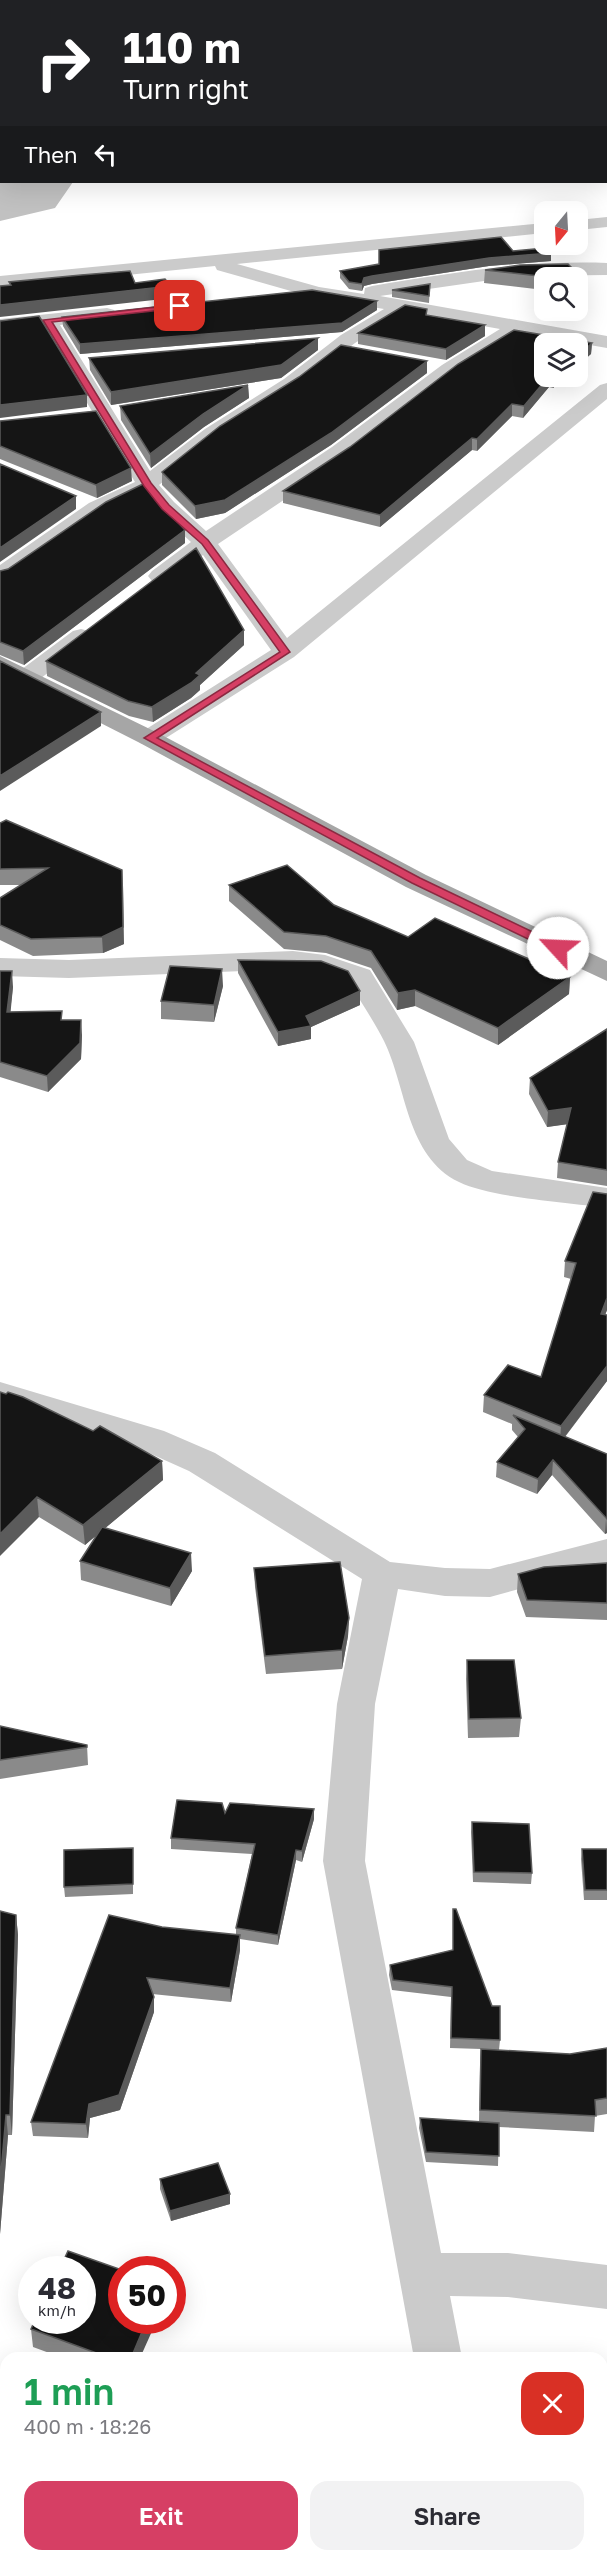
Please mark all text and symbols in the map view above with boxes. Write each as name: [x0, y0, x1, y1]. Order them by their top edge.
text: 110 m: [123, 22, 241, 72]
icon: right: [24, 24, 102, 102]
text: Turn right: [123, 73, 249, 105]
icon: left: [89, 138, 122, 171]
text: Then: [24, 141, 77, 168]
north arrow: [534, 201, 588, 255]
map controls: [534, 201, 588, 387]
button: search: [534, 267, 588, 321]
pin: [154, 280, 205, 331]
icon: arrive: [163, 289, 196, 322]
button: layers: [534, 333, 588, 387]
position arrow: [526, 916, 590, 980]
speed limit sign: 50: [108, 2256, 186, 2334]
text: 48: [38, 2270, 76, 2306]
text: km/h: [38, 2301, 76, 2319]
text: 1 min: [24, 2370, 114, 2413]
button: close: [521, 2372, 584, 2435]
text: 400 m · 18:26: [24, 2414, 151, 2438]
button: Exit: [24, 2481, 298, 2550]
button: Share: [310, 2481, 584, 2550]

